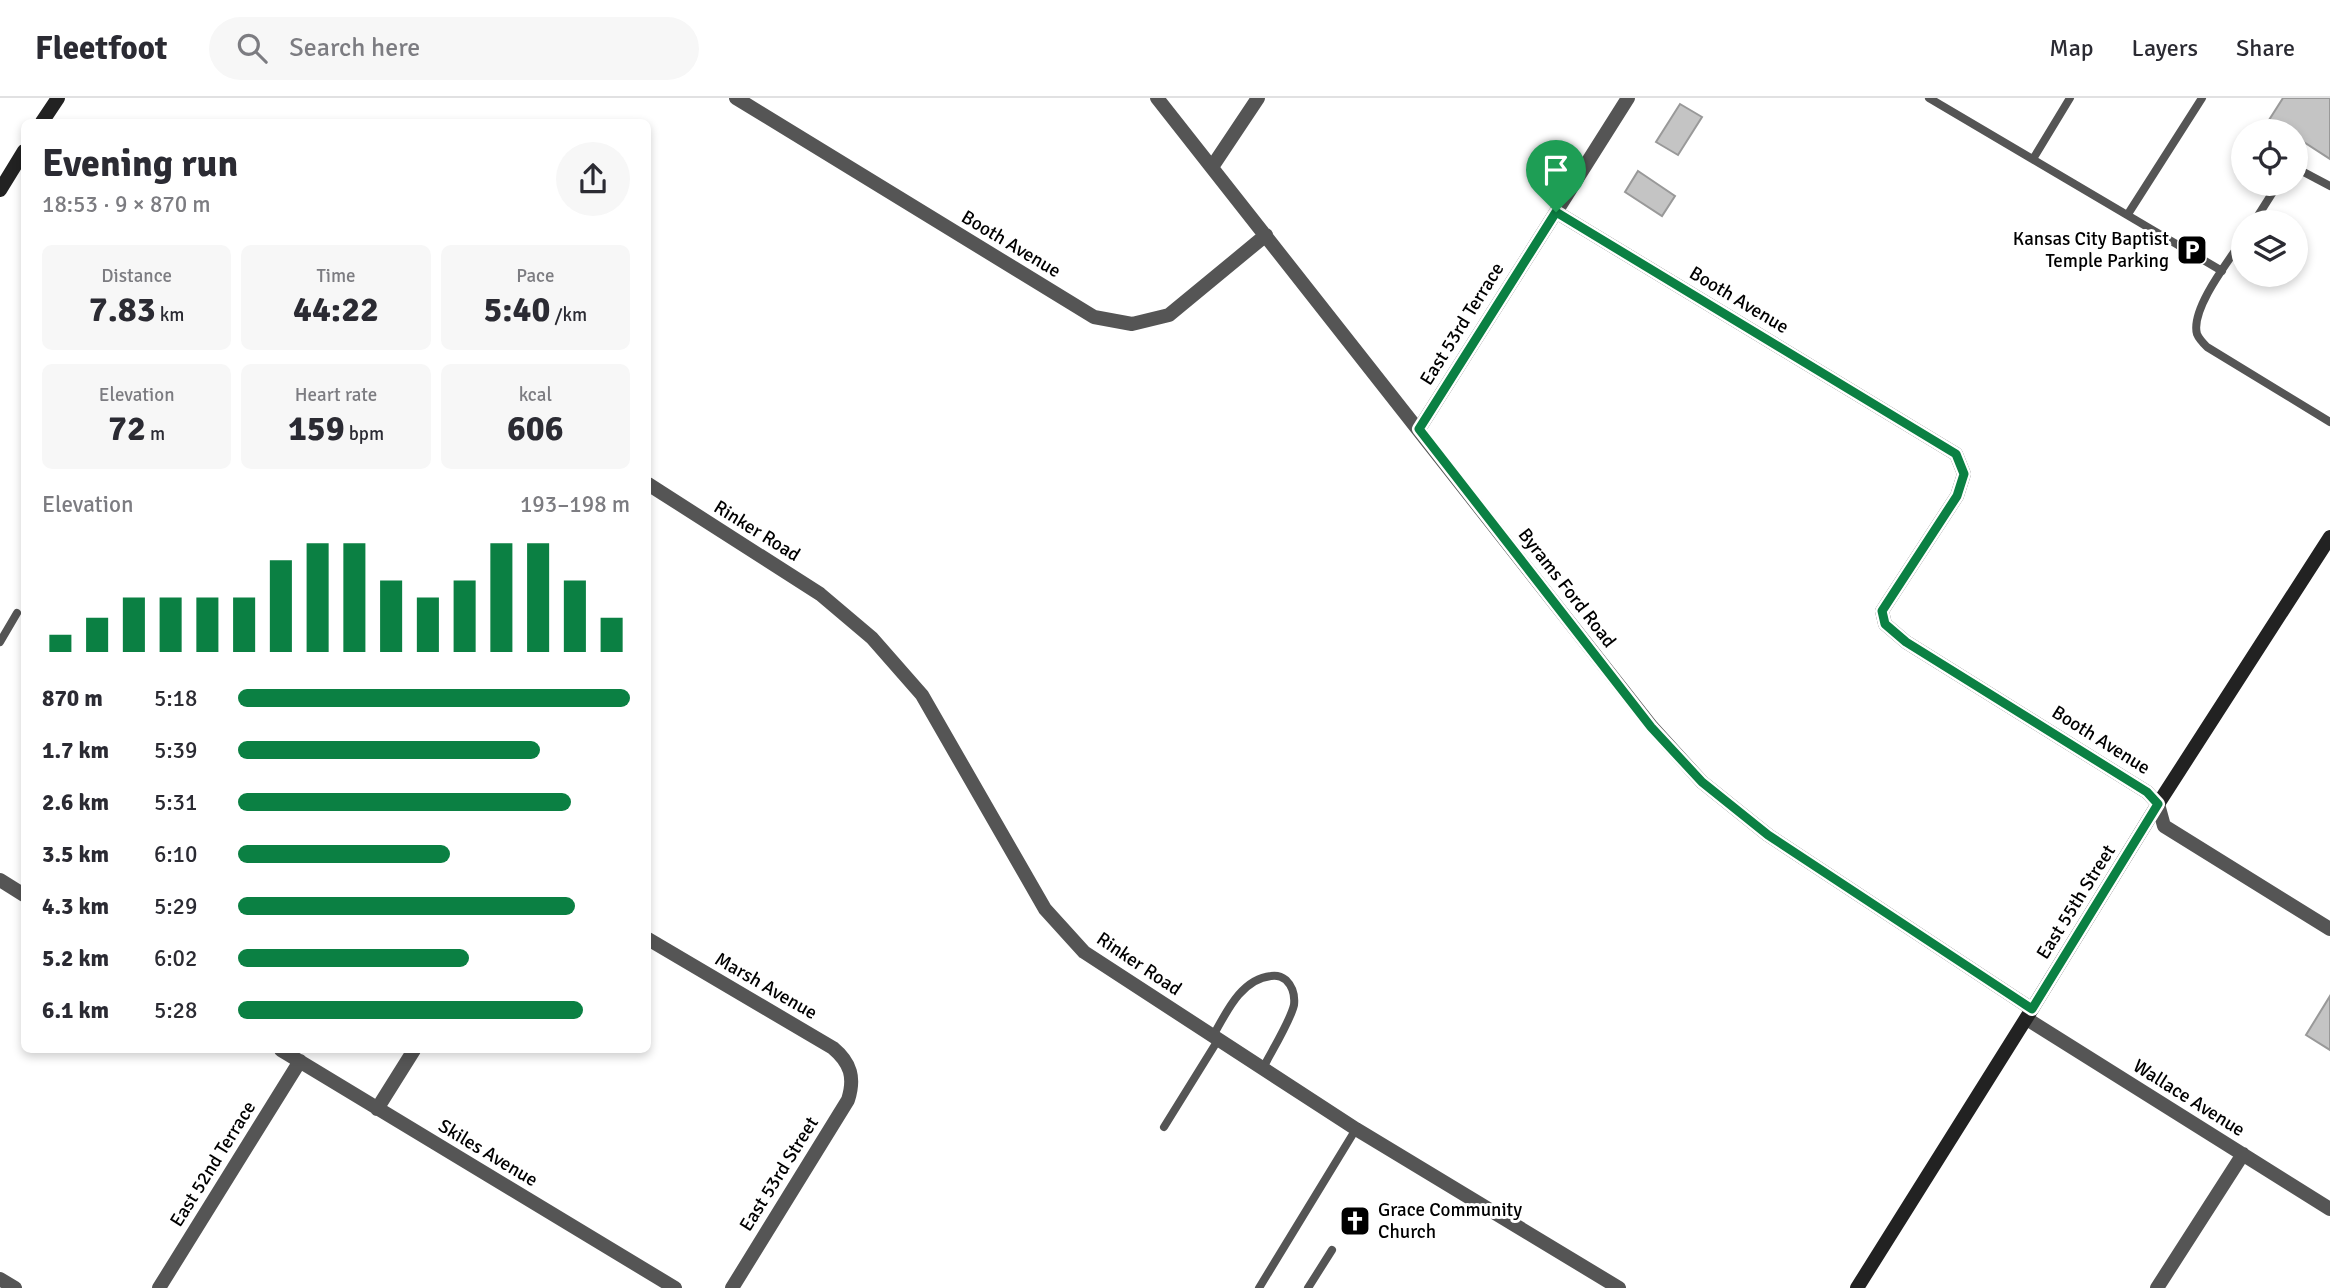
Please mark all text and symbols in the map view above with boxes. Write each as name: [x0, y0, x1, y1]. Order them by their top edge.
search box: [209, 17, 699, 80]
text: Fleetfoot: [35, 28, 167, 69]
icon: search: [233, 29, 271, 67]
text: Search here: [289, 32, 420, 64]
text: Map: [2049, 33, 2094, 63]
text: Layers: [2132, 33, 2198, 63]
text: Share: [2236, 33, 2295, 63]
map controls: [2231, 119, 2308, 287]
button: locate: [2231, 119, 2308, 196]
text: Evening run: [42, 140, 238, 187]
pin: [1526, 140, 1586, 212]
button: share: [556, 142, 630, 216]
icon: arrive: [1537, 151, 1575, 189]
text: 18:53 · 9 × 870 m: [42, 190, 211, 219]
street label: Booth Avenue: [957, 205, 1065, 283]
button: layers: [2231, 210, 2308, 287]
place label: Kansas City Baptist Temple Parking: [2013, 227, 2169, 273]
parking icon: Kansas City Baptist Temple Parking: [2175, 233, 2209, 267]
street label: East 53rd Terrace: [1415, 258, 1509, 390]
street label: Booth Avenue: [1685, 261, 1793, 339]
text: Distance: [101, 264, 172, 288]
text: Time: [316, 264, 356, 288]
text: Pace: [516, 264, 554, 288]
text: 7.83: [89, 288, 156, 331]
text: 44:22: [293, 288, 379, 331]
text: 5:40: [483, 288, 550, 331]
text: km: [156, 303, 184, 327]
text: /km: [550, 303, 587, 327]
text: Elevation: [99, 383, 175, 407]
text: Heart rate: [295, 383, 377, 407]
text: kcal: [519, 383, 552, 407]
text: 72: [108, 407, 146, 450]
text: 159: [288, 407, 345, 450]
text: 606: [507, 407, 564, 450]
text: m: [146, 422, 165, 446]
text: bpm: [345, 422, 384, 446]
text: Elevation: [42, 490, 134, 519]
text: 193–198 m: [520, 490, 630, 519]
street label: Rinker Road: [709, 495, 805, 567]
street label: Byrams Ford Road: [1513, 523, 1621, 653]
text: 870 m: [42, 684, 103, 713]
text: 5:18: [154, 684, 197, 713]
street label: Booth Avenue: [2047, 700, 2155, 780]
text: 1.7 km: [42, 736, 109, 765]
text: 5:39: [154, 736, 197, 765]
text: 2.6 km: [42, 788, 109, 817]
text: 5:31: [154, 788, 197, 817]
text: 3.5 km: [42, 840, 109, 869]
text: 6:10: [154, 840, 197, 869]
street label: East 55th Street: [2031, 840, 2121, 964]
text: 4.3 km: [42, 892, 109, 921]
text: 5:29: [154, 892, 197, 921]
street label: Rinker Road: [1092, 927, 1186, 1001]
text: 5.2 km: [42, 944, 109, 973]
text: 6:02: [154, 944, 197, 973]
street label: Marsh Avenue: [711, 947, 821, 1025]
text: 6.1 km: [42, 996, 109, 1025]
text: 5:28: [154, 996, 197, 1025]
street label: Wallace Avenue: [2129, 1054, 2249, 1142]
street label: East 52nd Terrace: [165, 1097, 261, 1231]
street label: East 53rd Street: [734, 1112, 824, 1236]
street label: Skiles Avenue: [434, 1114, 542, 1192]
place label: Grace Community Church: [1378, 1198, 1522, 1244]
church icon: Grace Community Church: [1338, 1204, 1372, 1238]

